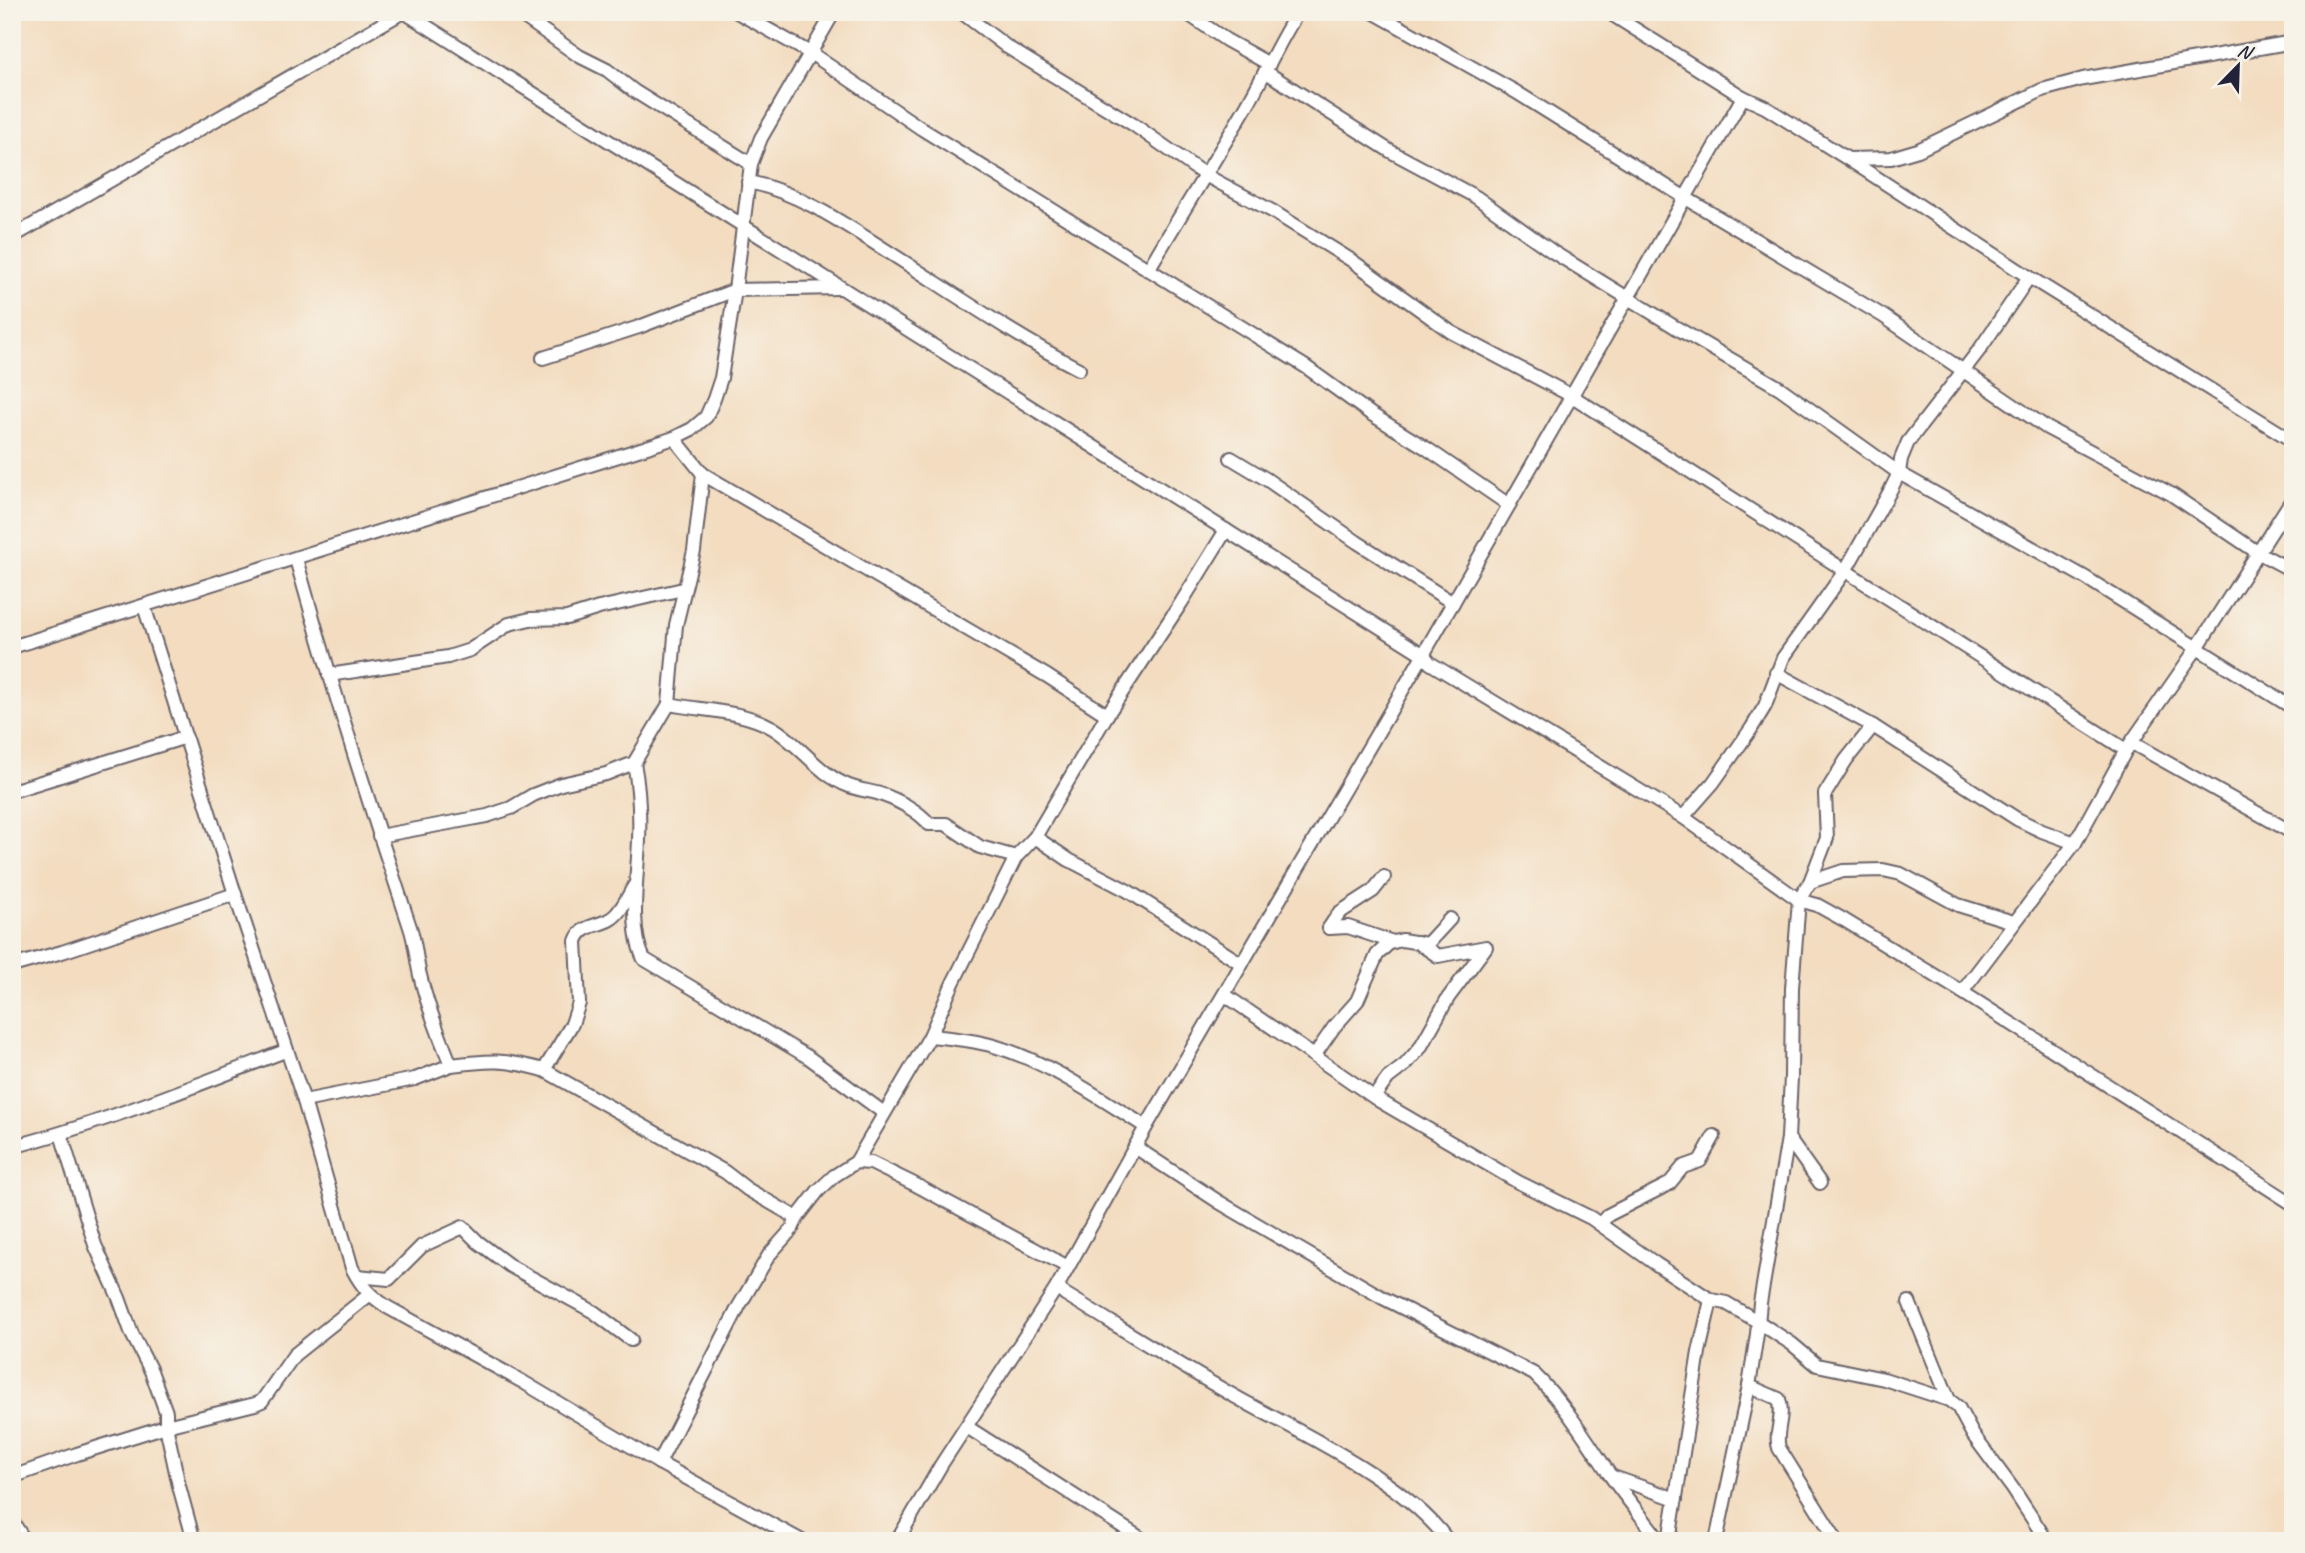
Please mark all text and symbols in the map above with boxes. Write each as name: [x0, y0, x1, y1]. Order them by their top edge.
north arrow: [2204, 32, 2274, 102]
text: N: [2234, 38, 2257, 66]

